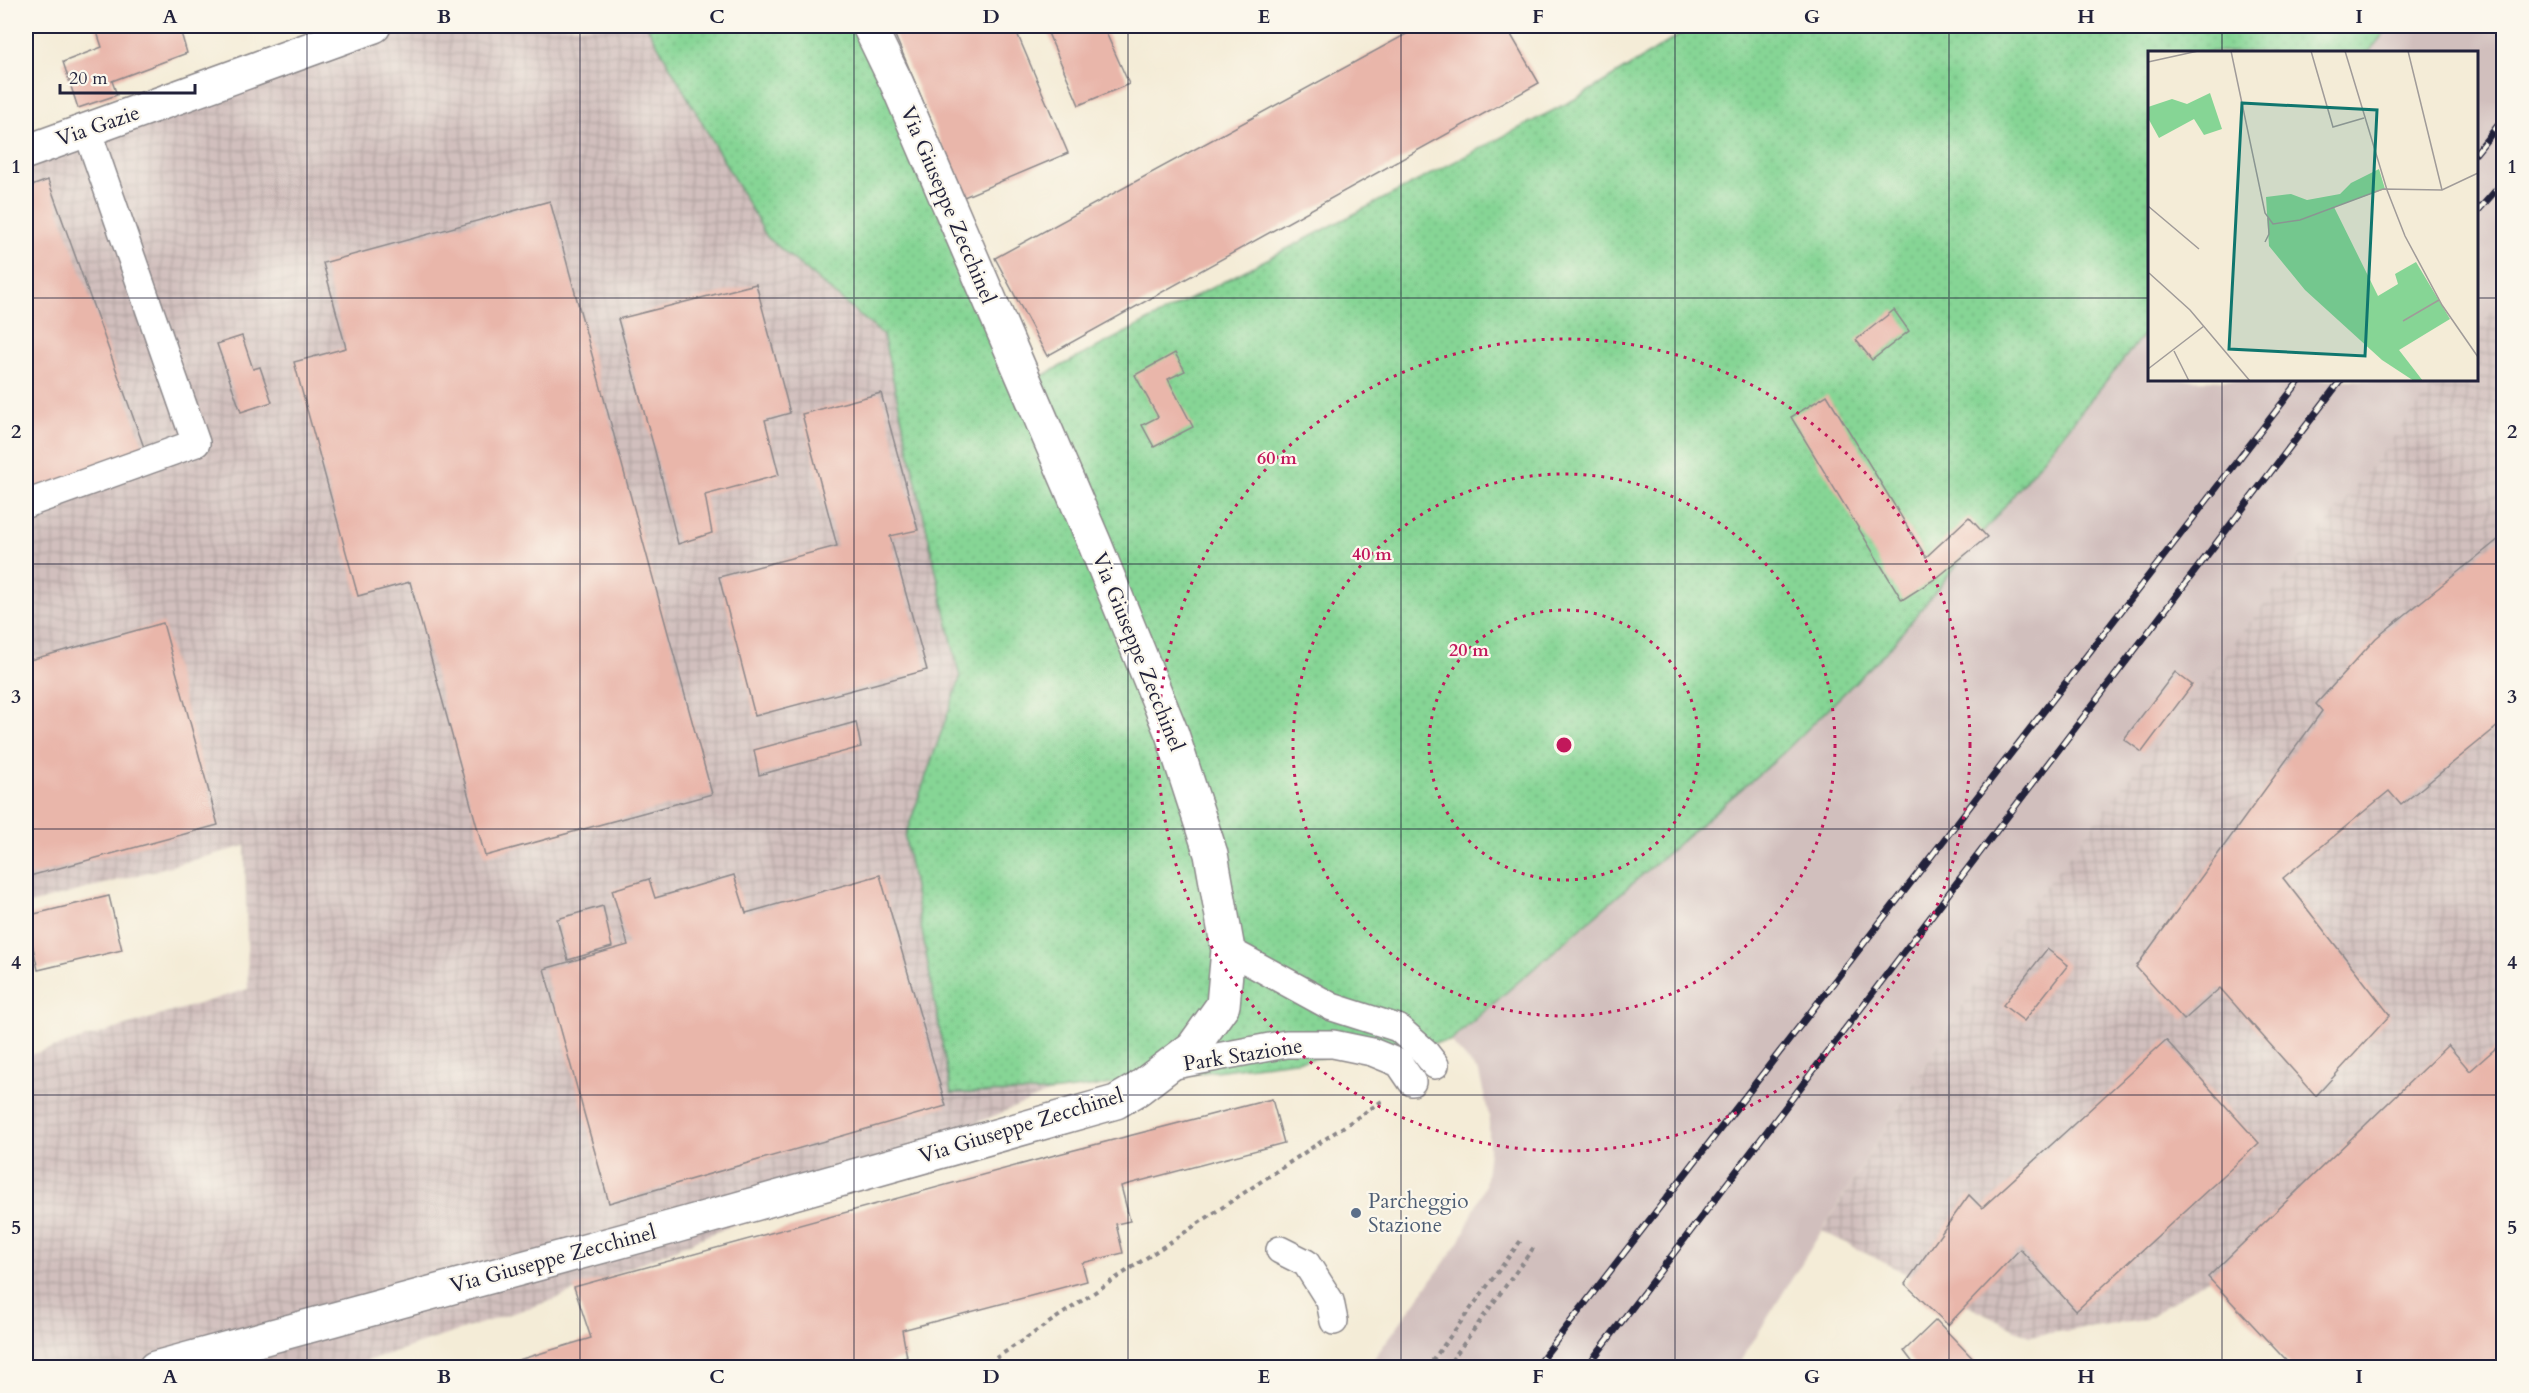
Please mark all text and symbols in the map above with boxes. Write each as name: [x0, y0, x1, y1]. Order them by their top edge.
text: A: [162, 3, 178, 30]
text: B: [437, 3, 451, 30]
text: C: [709, 3, 725, 30]
text: D: [982, 3, 1000, 30]
text: E: [1258, 3, 1270, 30]
text: F: [1532, 3, 1544, 30]
text: G: [1804, 3, 1820, 30]
text: H: [2077, 3, 2095, 30]
text: I: [2355, 3, 2363, 30]
inset map: [2148, 51, 2478, 381]
scale bar: [60, 57, 195, 95]
text: 20 m: [69, 66, 108, 91]
street label: Via Gazie: [52, 98, 144, 154]
street label: Via Giuseppe Zecchinel: [893, 102, 1003, 308]
text: 1: [11, 153, 21, 180]
text: 1: [2507, 153, 2517, 180]
text: 2: [11, 418, 21, 445]
text: 2: [2507, 418, 2517, 445]
text: 60 m: [1257, 446, 1297, 471]
text: 40 m: [1352, 542, 1392, 567]
street label: Via Giuseppe Zecchinel: [1085, 548, 1191, 756]
text: 20 m: [1449, 638, 1489, 663]
text: 3: [11, 683, 21, 710]
text: 3: [2507, 683, 2517, 710]
centre of rings: [1554, 735, 1574, 755]
text: 4: [11, 949, 21, 976]
text: 4: [2507, 949, 2517, 976]
street label: Park Stazione: [1181, 1031, 1305, 1079]
street label: Via Giuseppe Zecchinel: [915, 1081, 1127, 1171]
place label: Parcheggio Stazione: [1368, 1187, 1469, 1240]
marker: Parcheggio Stazione: [1349, 1206, 1363, 1220]
text: 5: [11, 1214, 21, 1241]
text: 5: [2507, 1214, 2517, 1241]
street label: Via Giuseppe Zecchinel: [447, 1218, 659, 1300]
text: A: [162, 1363, 178, 1390]
text: B: [437, 1363, 451, 1390]
text: C: [709, 1363, 725, 1390]
text: D: [982, 1363, 1000, 1390]
text: E: [1258, 1363, 1270, 1390]
text: F: [1532, 1363, 1544, 1390]
text: G: [1804, 1363, 1820, 1390]
text: H: [2077, 1363, 2095, 1390]
text: I: [2355, 1363, 2363, 1390]

